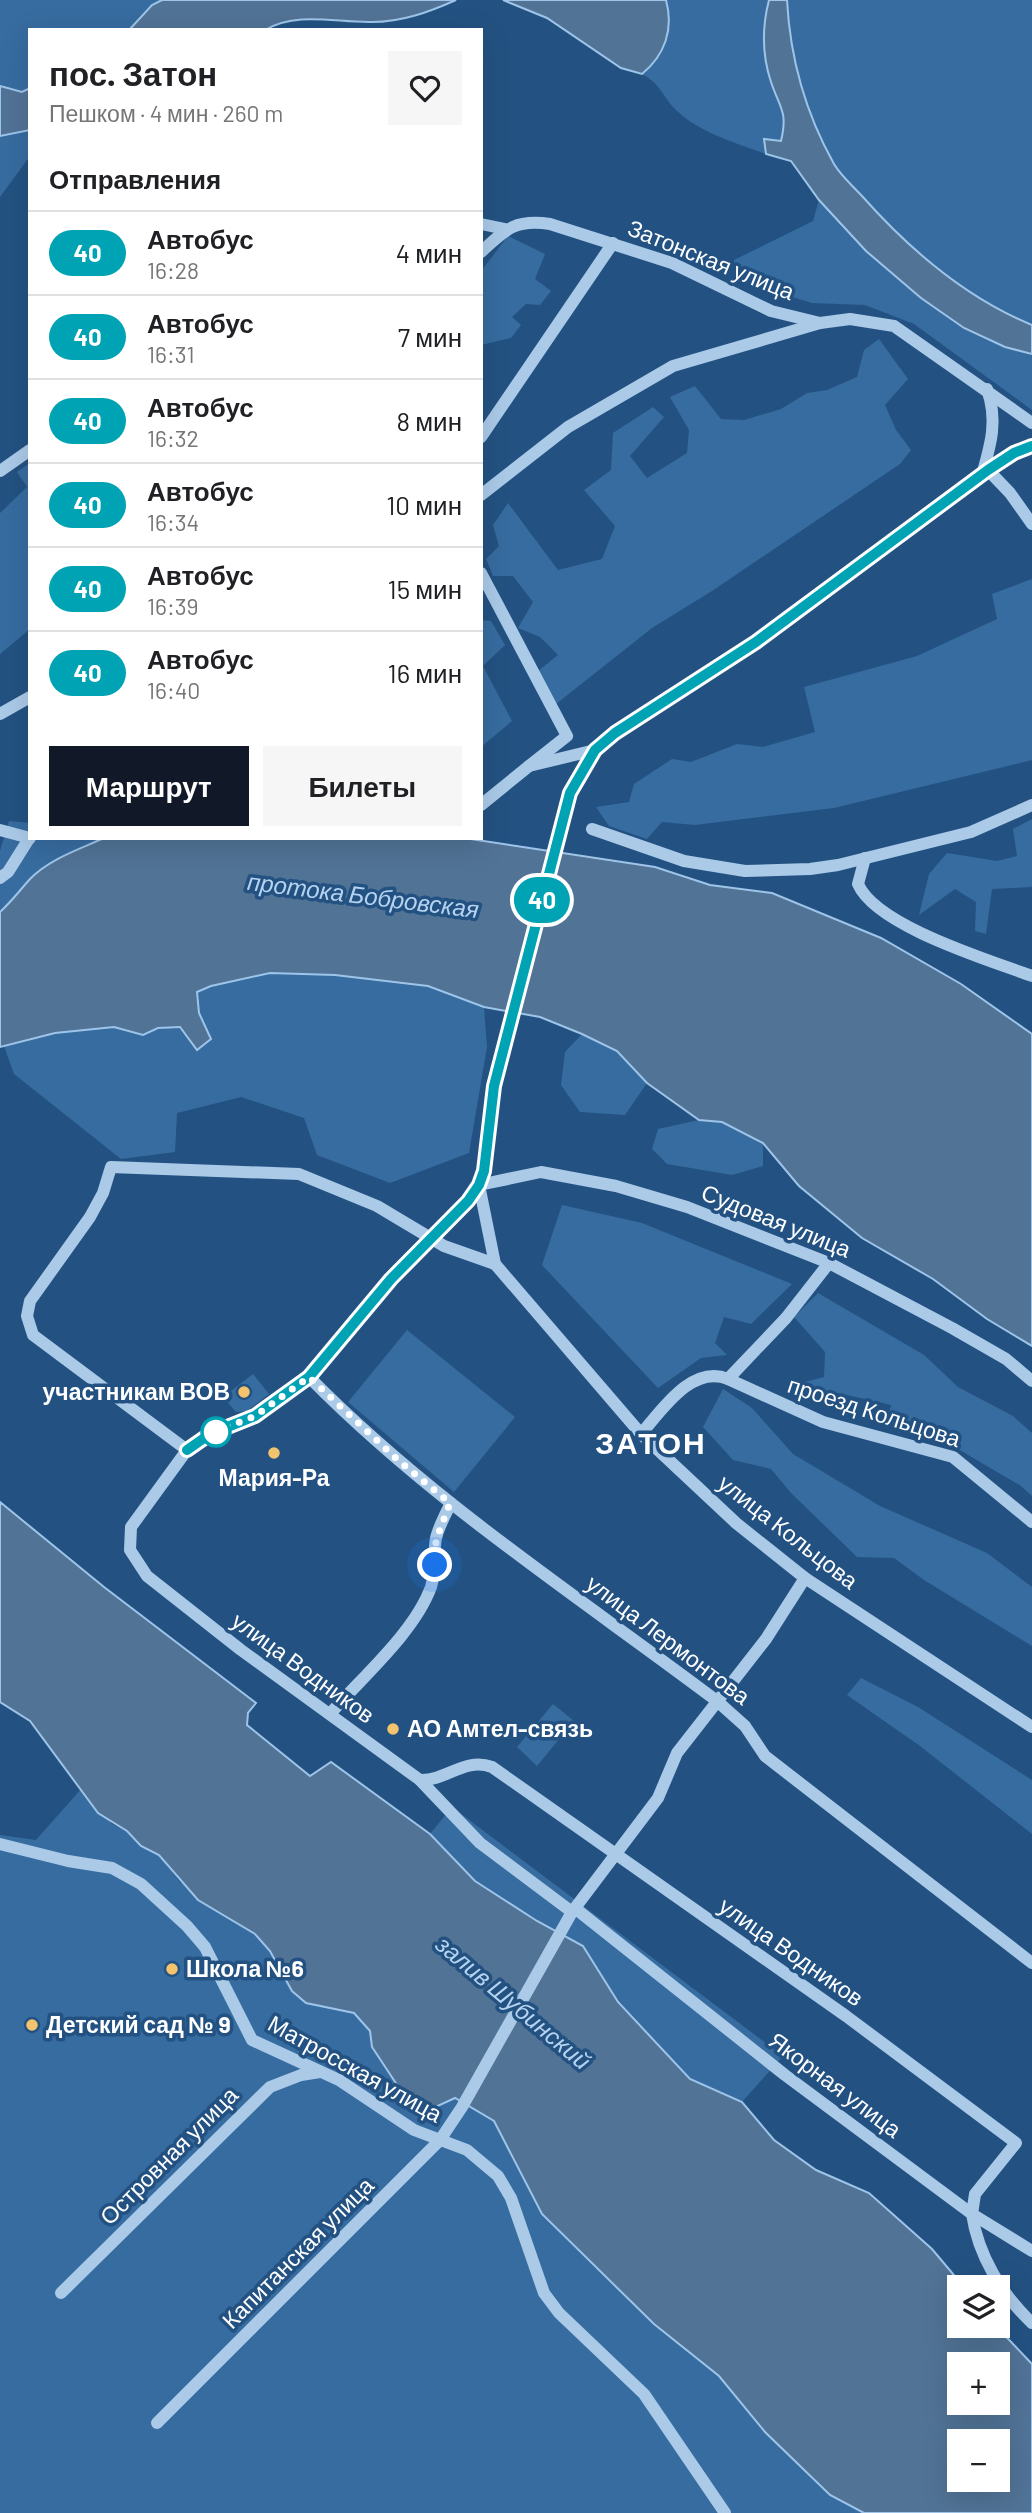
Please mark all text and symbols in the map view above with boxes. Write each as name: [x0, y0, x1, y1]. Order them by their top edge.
button: heart: [388, 51, 462, 125]
text: пос. Затон: [49, 53, 217, 93]
text: Пешком · 4 мин · 260 m: [49, 99, 283, 127]
text: Отправления: [49, 163, 221, 194]
street label: Затонская улица: [624, 213, 799, 305]
text: Автобус: [147, 223, 254, 254]
text: 4 мин: [396, 237, 462, 268]
text: 40: [73, 238, 102, 267]
text: 16:28: [147, 256, 199, 284]
text: Автобус: [147, 307, 254, 338]
text: 7 мин: [398, 321, 462, 352]
text: 40: [73, 322, 102, 351]
text: 16:31: [147, 340, 194, 368]
text: Автобус: [147, 391, 254, 422]
text: 8 мин: [396, 405, 462, 436]
text: 40: [73, 406, 102, 435]
text: 16:32: [147, 424, 199, 452]
text: Автобус: [147, 475, 254, 506]
text: 10 мин: [386, 489, 462, 520]
text: 40: [73, 490, 102, 519]
text: 16:34: [147, 508, 199, 536]
text: Автобус: [147, 559, 254, 590]
text: 15 мин: [388, 573, 462, 604]
text: 40: [73, 574, 102, 603]
text: 16:39: [147, 592, 199, 620]
text: Автобус: [147, 643, 254, 674]
text: 16 мин: [388, 657, 462, 688]
text: 40: [73, 658, 102, 687]
text: 16:40: [147, 676, 200, 704]
button: Маршрут: [49, 746, 249, 826]
button: Билеты: [263, 746, 462, 826]
water label: протока Бобровская: [246, 866, 481, 923]
line badge: 40: [510, 877, 574, 923]
text: 40: [528, 885, 556, 914]
street label: Судовая улица: [698, 1177, 855, 1263]
street label: проезд Кольцова: [784, 1370, 964, 1452]
place label: участникам ВОВ: [43, 1377, 230, 1405]
marker: участникам ВОВ: [236, 1384, 252, 1400]
unlabelled marker: [201, 1417, 231, 1447]
district label: ЗАТОН: [595, 1424, 707, 1460]
marker: Мария-Ра: [266, 1445, 282, 1461]
place label: Мария-Ра: [218, 1463, 330, 1491]
street label: улица Кольцова: [713, 1468, 864, 1595]
your location: [417, 1547, 452, 1582]
street label: улица Лермонтова: [581, 1569, 756, 1710]
street label: улица Водников: [227, 1606, 380, 1728]
place label: АО Амтел-связь: [407, 1714, 593, 1742]
marker: АО Амтел-связь: [385, 1721, 401, 1737]
street label: улица Водников: [714, 1891, 869, 2011]
water label: залив Шубинский: [430, 1928, 597, 2075]
place label: Школа №6: [186, 1954, 304, 1982]
marker: Школа №6: [164, 1961, 180, 1977]
street label: Матросская улица: [264, 2009, 447, 2128]
place label: Детский сад № 9: [46, 2010, 231, 2038]
marker: Детский сад № 9: [24, 2017, 40, 2033]
street label: Якорная улица: [764, 2025, 907, 2143]
street label: Островная улица: [94, 2080, 243, 2230]
street label: Капитанская улица: [216, 2171, 379, 2334]
map controls: [947, 2275, 1010, 2492]
button: layers: [947, 2275, 1010, 2338]
button: +: [947, 2352, 1010, 2415]
button: −: [947, 2429, 1010, 2492]

